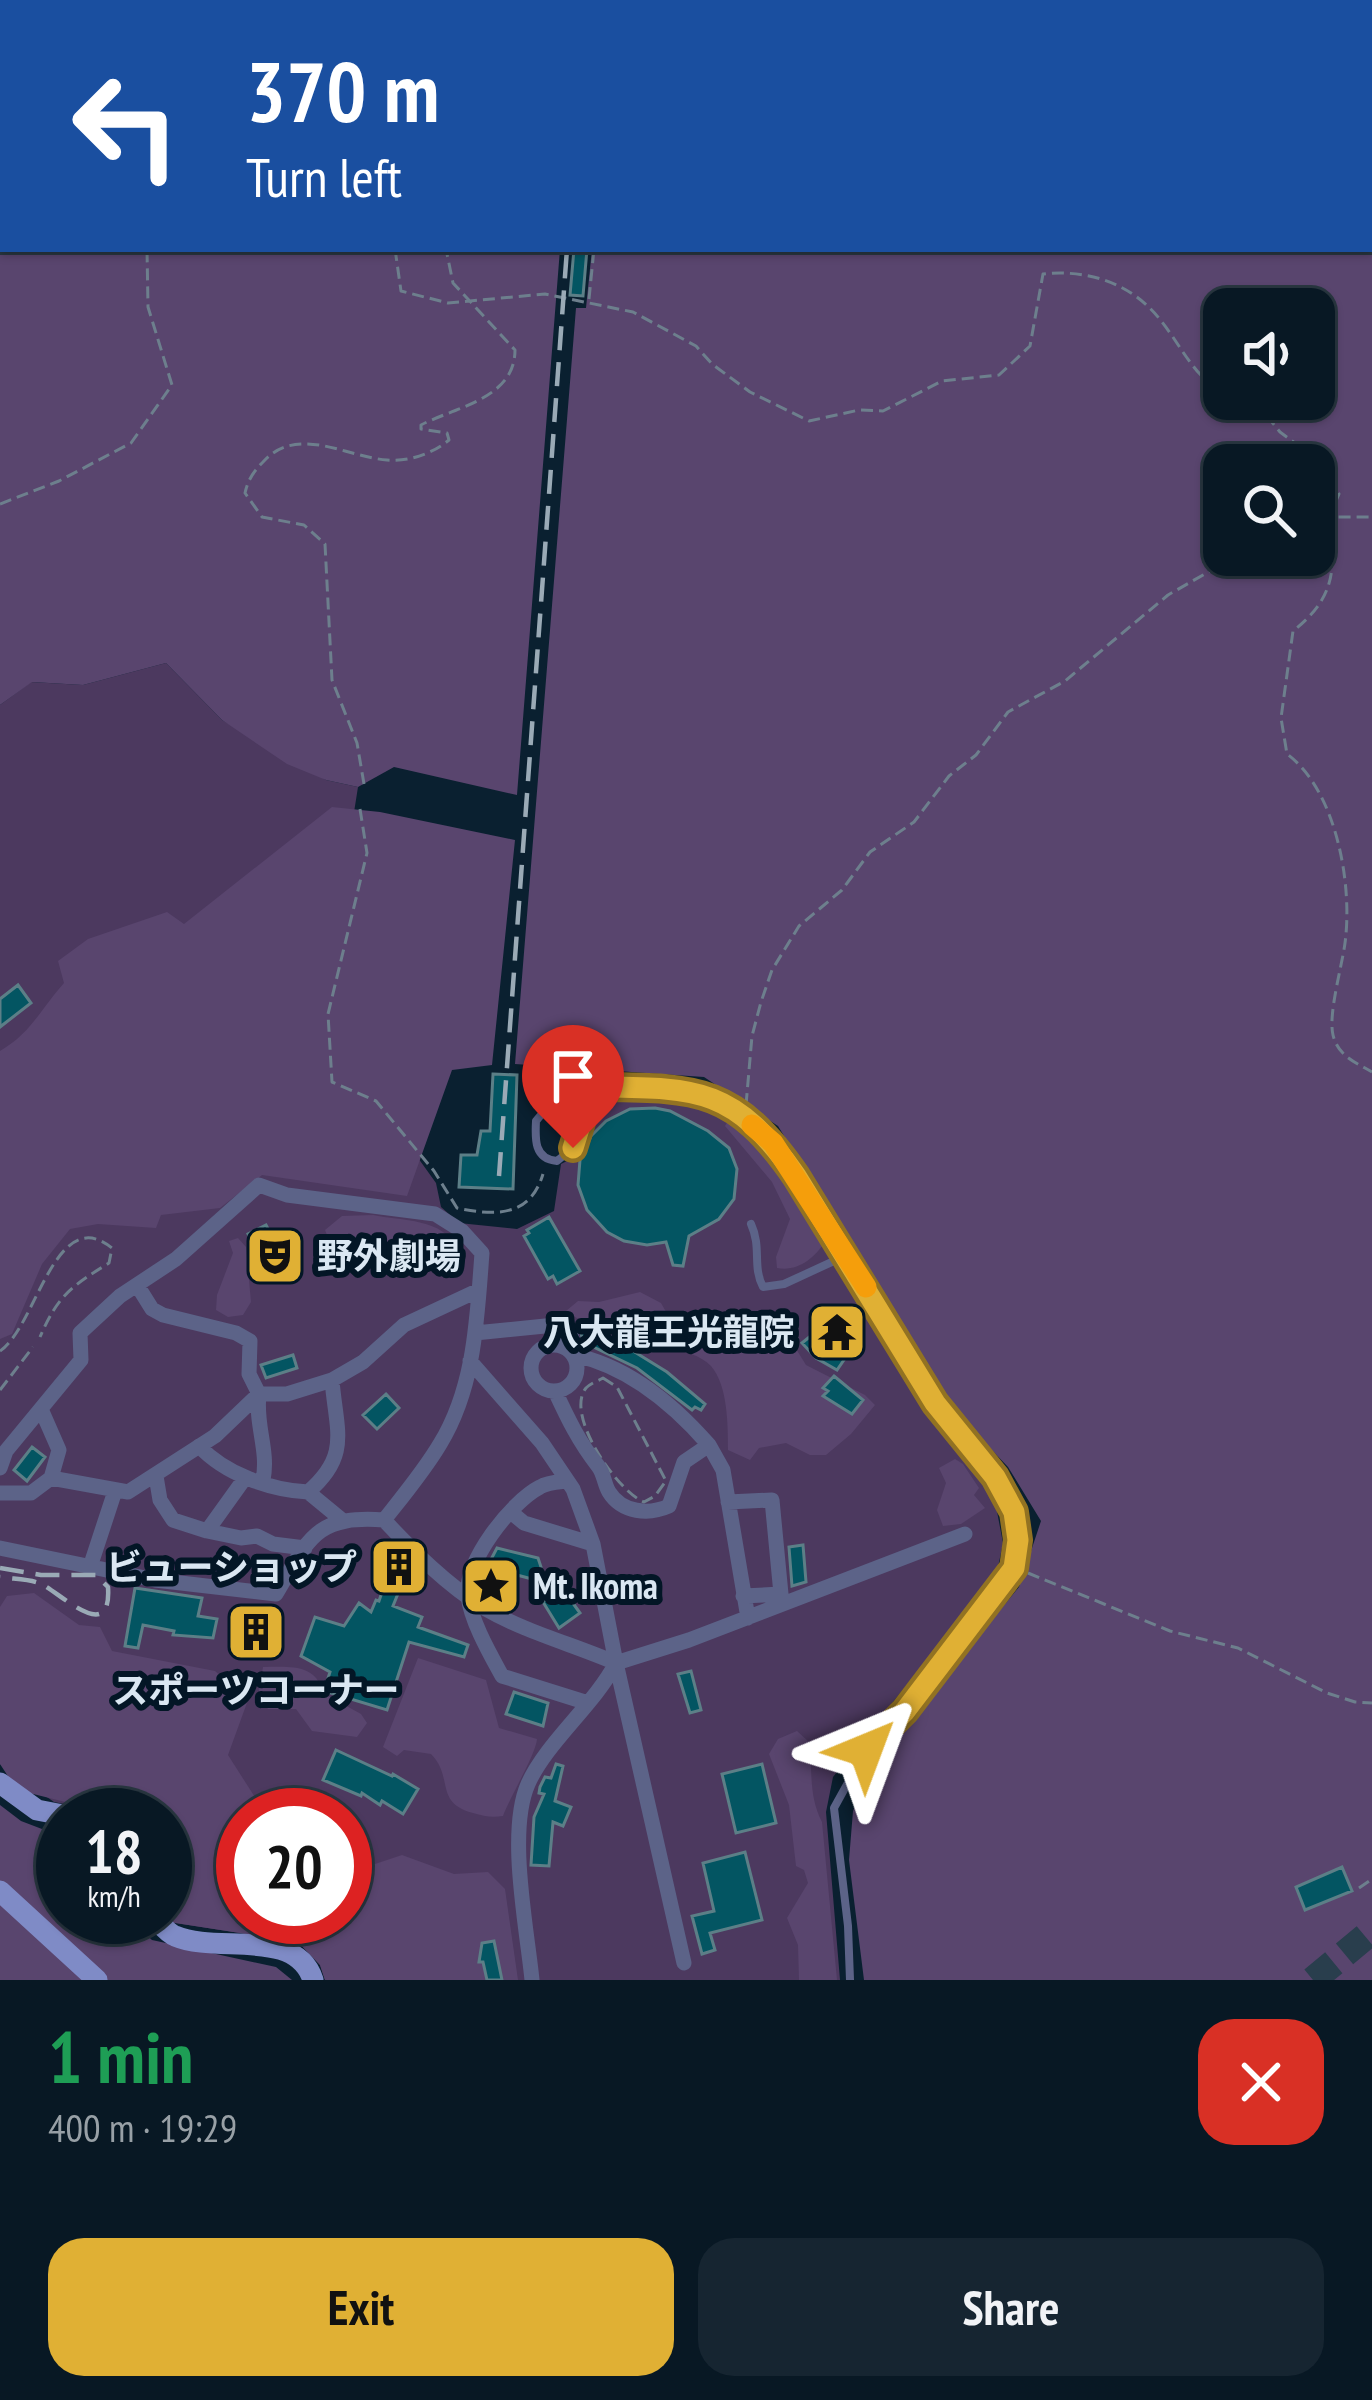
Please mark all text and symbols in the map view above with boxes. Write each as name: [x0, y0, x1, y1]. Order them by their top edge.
text: 370 m: [246, 36, 439, 145]
icon: left: [48, 48, 204, 204]
text: Turn left: [246, 142, 402, 212]
map controls: [1203, 288, 1335, 576]
button: sound: [1203, 288, 1335, 420]
button: search: [1203, 444, 1335, 576]
pin: [522, 1025, 624, 1148]
icon: arrive: [540, 1043, 606, 1109]
theatre icon: 野外劇場: [244, 1225, 306, 1287]
place label: 野外劇場: [317, 1232, 461, 1279]
temple icon: 八大龍王光龍院: [806, 1301, 868, 1363]
place label: 八大龍王光龍院: [543, 1308, 795, 1355]
building icon: ビューショップ: [368, 1536, 430, 1598]
place label: ビューショップ: [106, 1543, 357, 1590]
place icon: Mt. Ikoma: [460, 1555, 522, 1617]
place label: Mt. Ikoma: [533, 1562, 658, 1609]
building icon: スポーツコーナー: [225, 1601, 287, 1663]
place label: スポーツコーナー: [112, 1666, 400, 1713]
position arrow: [803, 1687, 929, 1813]
speed limit sign: 20: [216, 1788, 372, 1944]
text: 18: [85, 1812, 143, 1890]
text: km/h: [87, 1876, 141, 1915]
text: 1 min: [48, 2010, 193, 2103]
button: close: [1198, 2019, 1324, 2145]
text: 400 m · 19:29: [48, 2102, 237, 2153]
button: Exit: [48, 2238, 674, 2376]
button: Share: [698, 2238, 1324, 2376]

